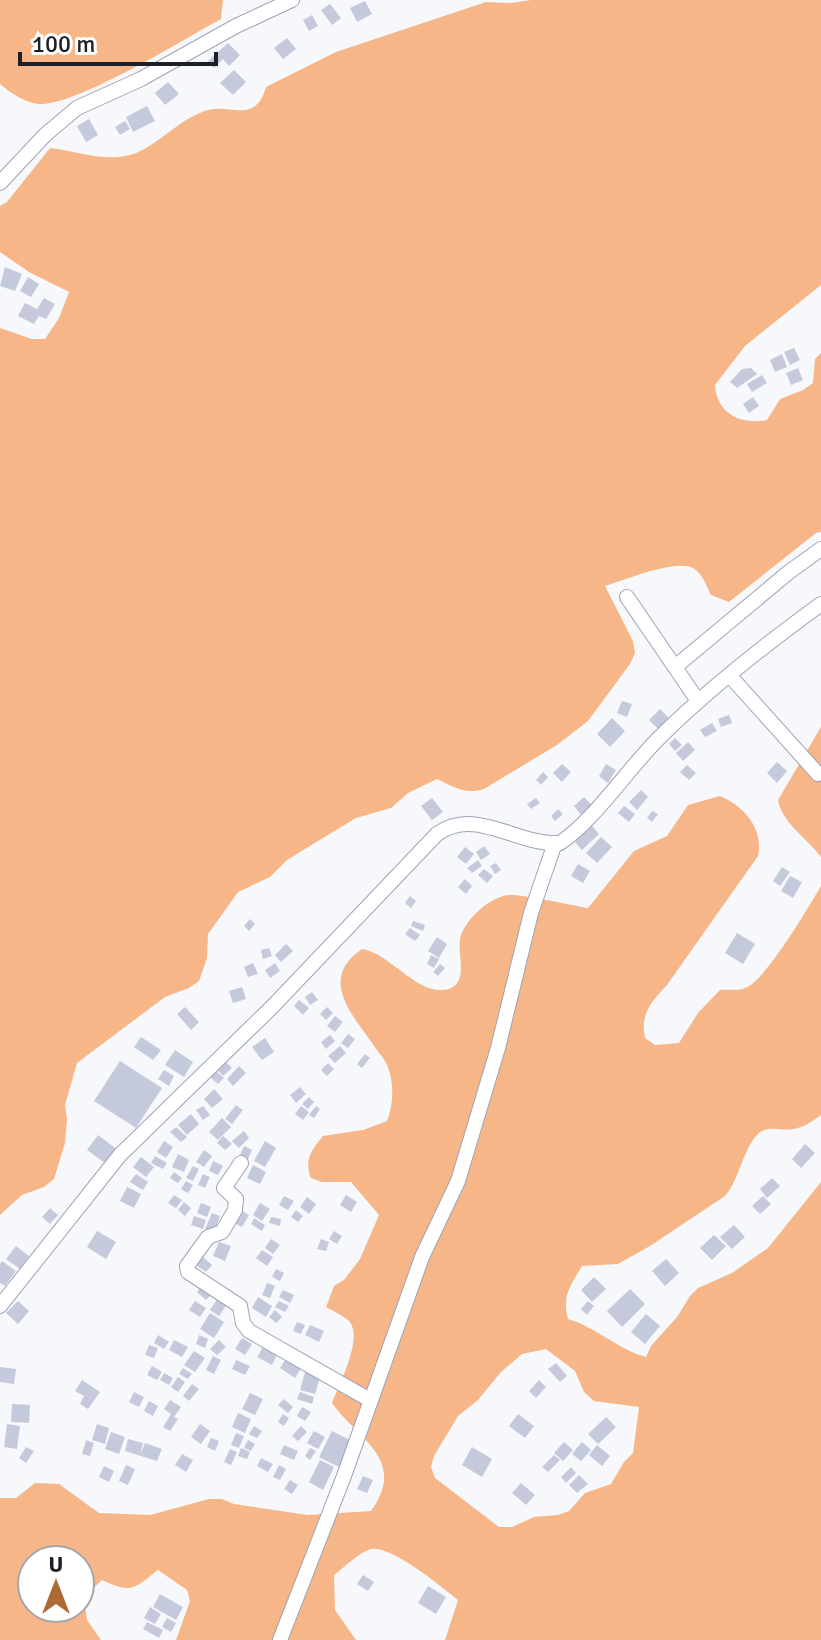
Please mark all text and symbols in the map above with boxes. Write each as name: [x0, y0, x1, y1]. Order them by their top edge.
scale bar: [20, 16, 216, 66]
text: 100 m: [32, 29, 95, 59]
north arrow: [16, 1544, 96, 1624]
text: U: [49, 1551, 63, 1578]

